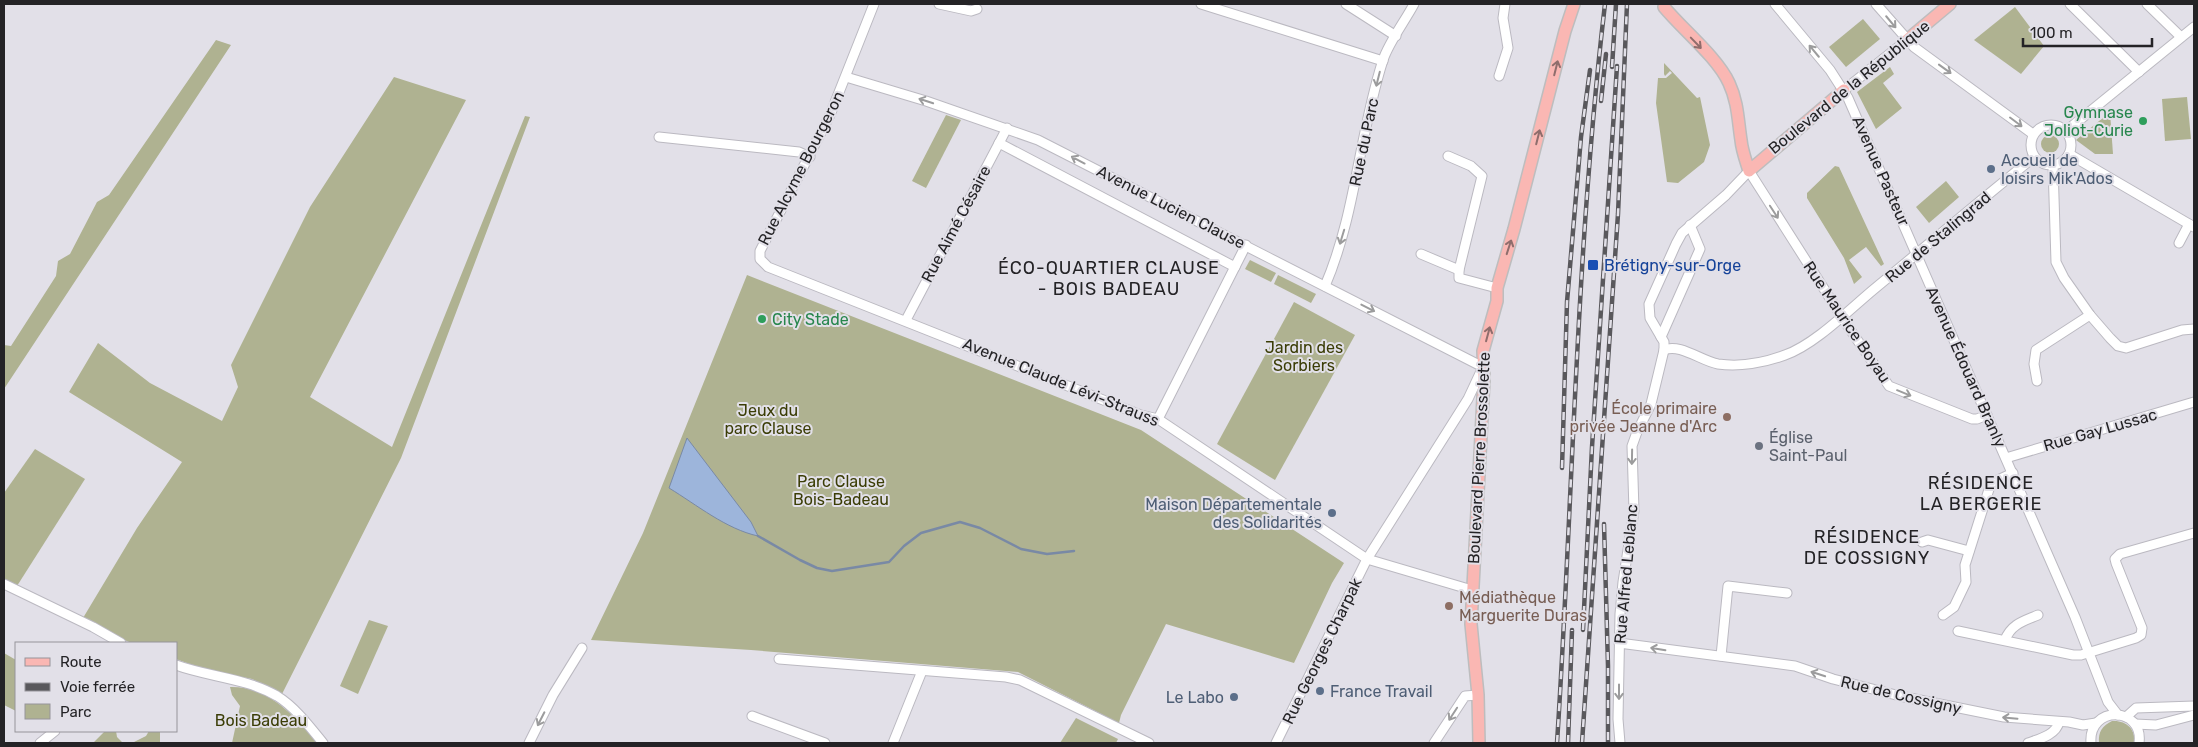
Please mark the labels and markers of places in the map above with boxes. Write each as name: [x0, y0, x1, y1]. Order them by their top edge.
place label: Gymnase Joliot-Curie: [2044, 103, 2133, 140]
marker: Gymnase Joliot-Curie: [2137, 115, 2149, 127]
place label: Accueil de loisirs Mik'Ados: [2001, 151, 2113, 188]
marker: Accueil de loisirs Mik'Ados: [1985, 163, 1997, 175]
place label: Brétigny-sur-Orge: [1604, 256, 1741, 275]
marker: Brétigny-sur-Orge: [1586, 258, 1600, 272]
place label: City Stade: [772, 310, 849, 329]
marker: City Stade: [756, 313, 768, 325]
place label: École primaire privée Jeanne d'Arc: [1569, 399, 1717, 436]
marker: École primaire privée Jeanne d'Arc: [1721, 411, 1733, 423]
place label: Église Saint-Paul: [1769, 428, 1847, 465]
marker: Église Saint-Paul: [1753, 440, 1765, 452]
place label: Maison Départementale des Solidarités: [1145, 495, 1322, 532]
marker: Maison Départementale des Solidarités: [1326, 507, 1338, 519]
place label: Médiathèque Marguerite Duras: [1459, 588, 1587, 625]
marker: Médiathèque Marguerite Duras: [1443, 600, 1455, 612]
place label: France Travail: [1330, 682, 1433, 701]
marker: France Travail: [1314, 685, 1326, 697]
place label: Le Labo: [1166, 688, 1224, 707]
marker: Le Labo: [1228, 691, 1240, 703]

